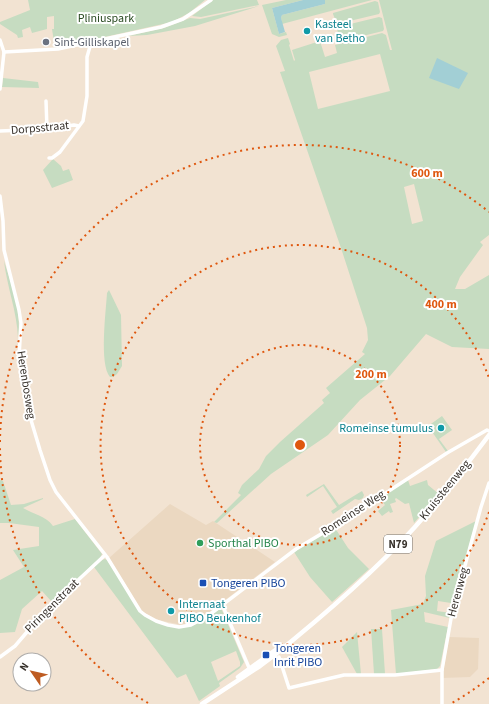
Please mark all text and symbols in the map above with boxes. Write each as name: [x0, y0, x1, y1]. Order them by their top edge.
park label: Pliniuspark: [78, 10, 134, 27]
place label: Kasteel van Betho: [315, 16, 365, 47]
marker: Kasteel van Betho: [302, 26, 312, 36]
place label: Sint-Gilliskapel: [54, 34, 129, 51]
marker: Sint-Gilliskapel: [41, 37, 51, 47]
street label: Dorpsstraat: [10, 117, 70, 139]
text: 600 m: [411, 165, 443, 182]
text: 400 m: [425, 296, 457, 313]
street label: Herenbosweg: [12, 350, 40, 420]
text: 200 m: [355, 366, 387, 383]
place label: Romeinse tumulus: [339, 420, 433, 437]
marker: Romeinse tumulus: [436, 423, 446, 433]
centre of rings: [293, 438, 307, 452]
street label: Kruissteenweg: [415, 456, 475, 524]
street label: Romeinse Weg: [318, 486, 388, 540]
place label: Sporthal PIBO: [208, 535, 279, 552]
road number: N79: [384, 535, 412, 553]
marker: Sporthal PIBO: [195, 538, 205, 548]
street label: Herenweg: [443, 565, 473, 619]
street label: Piringenstraat: [21, 575, 83, 637]
place label: Tongeren PIBO: [211, 575, 286, 592]
marker: Tongeren PIBO: [198, 578, 208, 588]
place label: Internaat PIBO Beukenhof: [179, 596, 261, 627]
marker: Internaat PIBO Beukenhof: [166, 606, 176, 616]
place label: Tongeren Inrit PIBO: [274, 640, 322, 671]
marker: Tongeren Inrit PIBO: [261, 650, 271, 660]
north arrow: [12, 652, 52, 692]
text: N: [16, 659, 32, 674]

